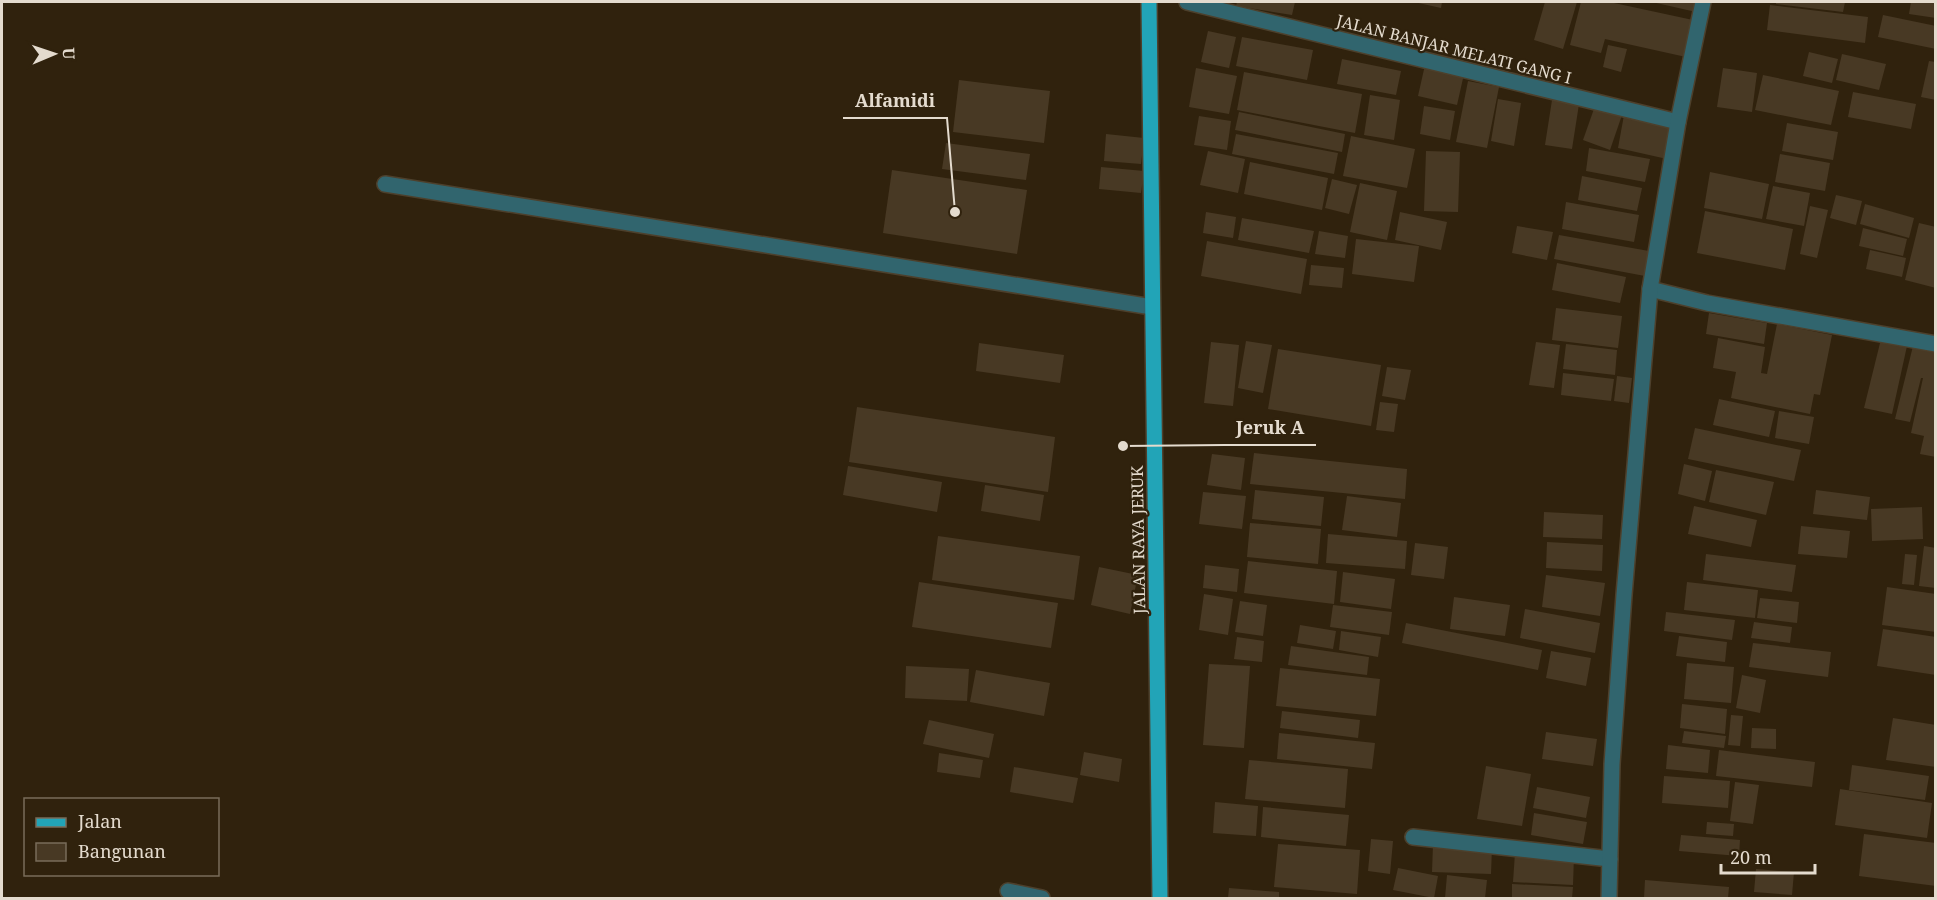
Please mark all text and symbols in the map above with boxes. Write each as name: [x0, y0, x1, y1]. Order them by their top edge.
street label: JALAN BANJAR MELATI GANG I: [1333, 9, 1574, 89]
north arrow: [24, 24, 84, 84]
text: U: [58, 47, 80, 60]
callout: Alfamidi: [843, 82, 947, 118]
text: Alfamidi: [855, 88, 936, 112]
callout: Jeruk A: [1224, 409, 1316, 445]
text: Jeruk A: [1235, 415, 1305, 439]
street label: JALAN RAYA JERUK: [1126, 465, 1150, 615]
legend: [24, 798, 219, 876]
text: Jalan: [77, 809, 122, 833]
scale bar: [1721, 837, 1816, 875]
text: Bangunan: [78, 839, 166, 863]
text: 20 m: [1730, 845, 1772, 869]

